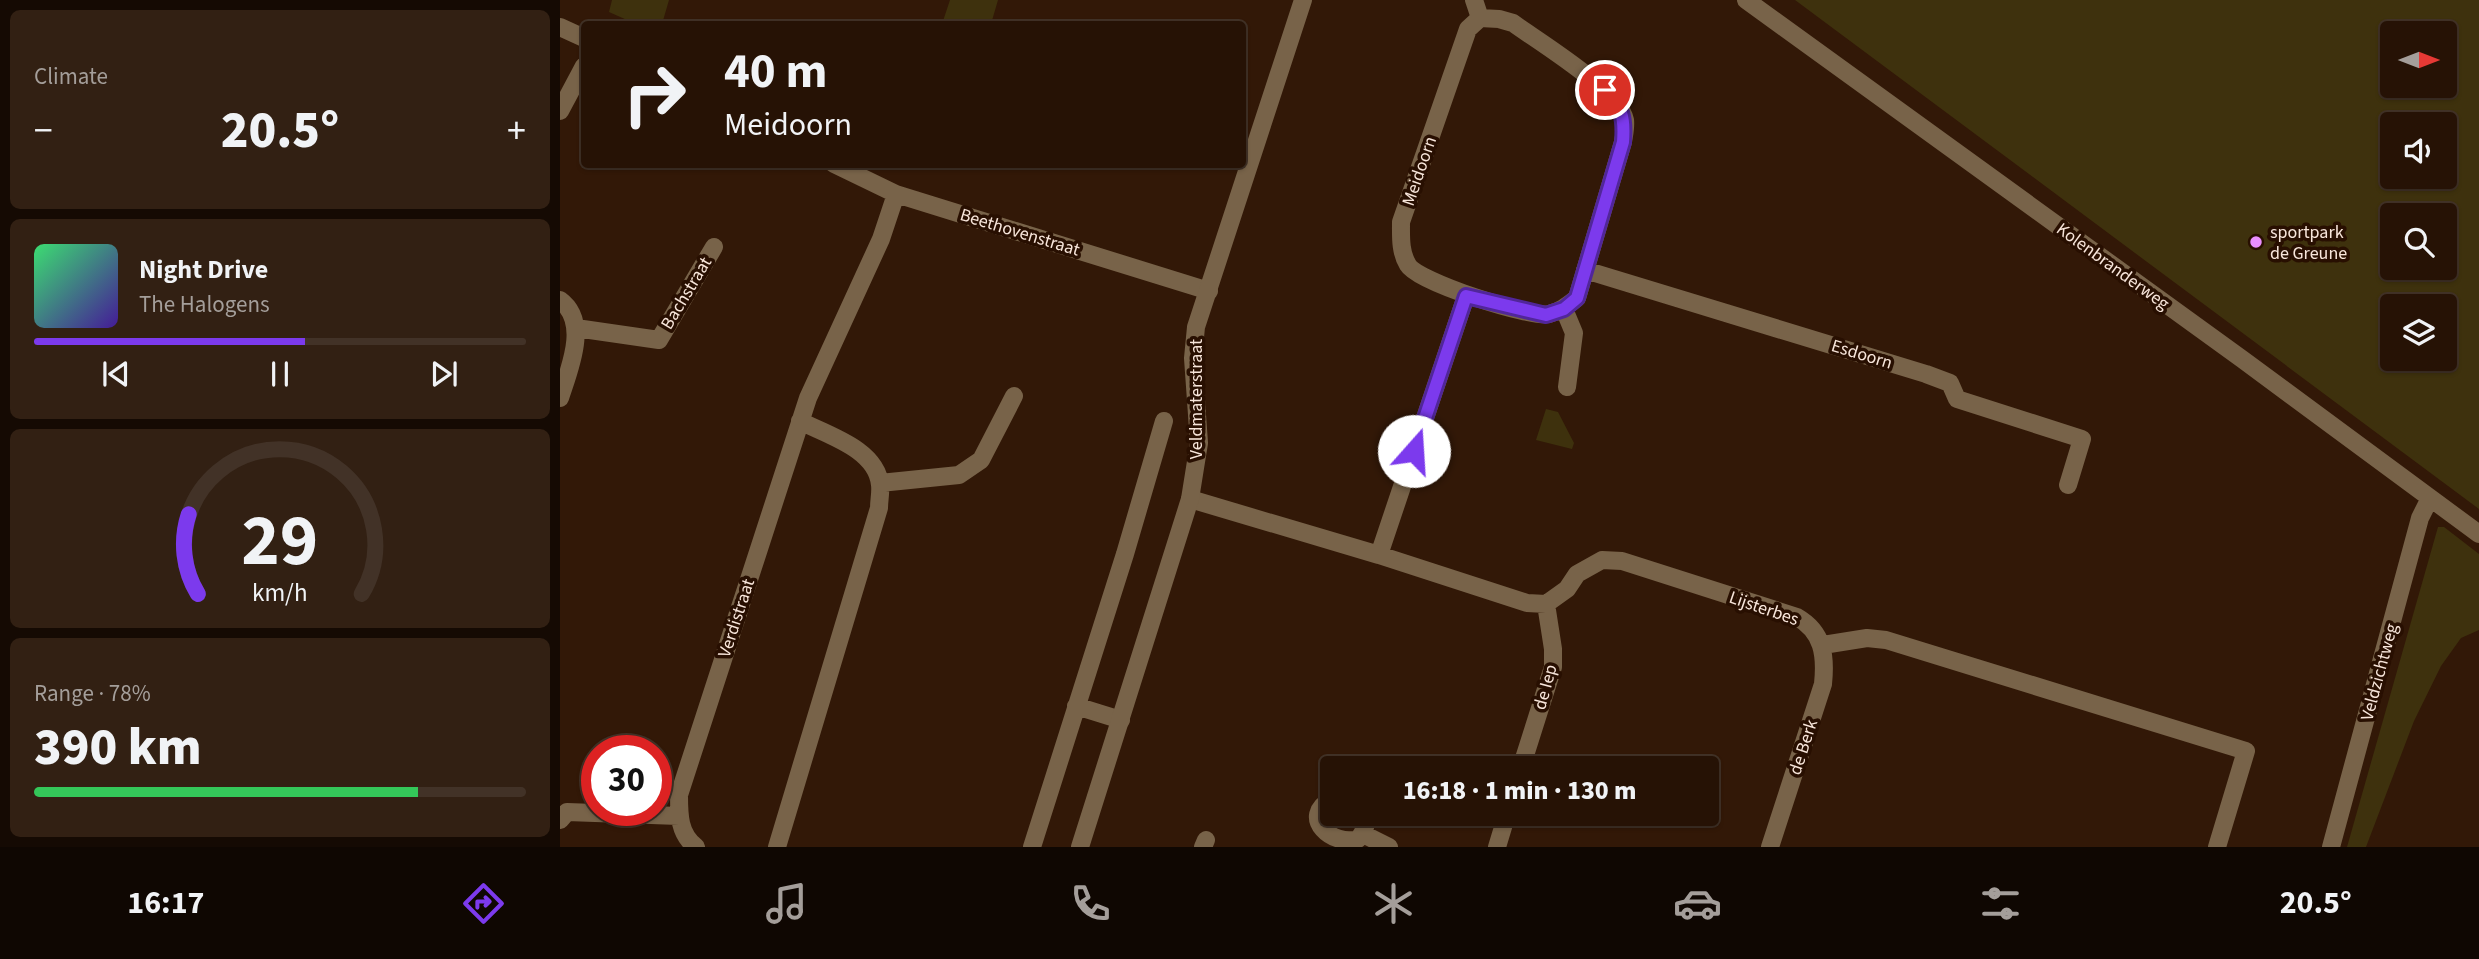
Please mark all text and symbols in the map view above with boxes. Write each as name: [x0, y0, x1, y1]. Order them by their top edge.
north arrow: [2380, 21, 2457, 98]
map controls: [2380, 21, 2457, 371]
text: 40 m: [724, 37, 828, 107]
icon: right: [609, 49, 700, 140]
text: Climate: [34, 60, 108, 93]
pin: [1575, 60, 1635, 120]
icon: arrive: [1586, 71, 1624, 109]
text: 20.5°: [221, 94, 339, 168]
text: Meidoorn: [724, 102, 852, 148]
text: −: [34, 104, 53, 158]
text: +: [507, 104, 526, 158]
button: sound: [2380, 112, 2457, 189]
street label: Meidoorn: [1396, 133, 1443, 209]
street label: Beethovenstraat: [957, 202, 1083, 263]
button: search: [2380, 203, 2457, 280]
street label: Kolenbranderweg: [2051, 217, 2174, 316]
place label: sportpark de Greune: [2270, 220, 2347, 266]
marker: sportpark de Greune: [2248, 234, 2264, 250]
text: Night Drive: [139, 251, 268, 288]
street label: Bachstraat: [655, 252, 718, 334]
text: The Halogens: [139, 288, 270, 321]
button: layers: [2380, 294, 2457, 371]
street label: Esdoorn: [1828, 333, 1895, 376]
street label: Veldmaterstraat: [1184, 339, 1209, 459]
icon: previous: [97, 355, 135, 393]
icon: pause: [261, 355, 299, 393]
icon: next: [425, 355, 463, 393]
position arrow: [1377, 414, 1451, 488]
text: 29: [242, 490, 318, 594]
text: km/h: [252, 575, 308, 611]
street label: Verdistraat: [712, 576, 761, 661]
street label: Lijsterbes: [1726, 585, 1802, 632]
street label: Veldzichtweg: [2355, 621, 2404, 723]
street label: de Iep: [1527, 662, 1564, 713]
text: Range · 78%: [34, 677, 151, 710]
text: 390 km: [34, 711, 202, 785]
street label: de Berk: [1783, 716, 1824, 778]
speed limit sign: 30: [581, 735, 672, 826]
text: 16:18 · 1 min · 130 m: [1403, 772, 1636, 809]
icon: directions: [459, 879, 508, 928]
icon: music: [762, 879, 811, 928]
icon: phone: [1066, 879, 1115, 928]
icon: climate: [1369, 879, 1418, 928]
icon: car: [1673, 879, 1722, 928]
icon: filters: [1976, 879, 2025, 928]
text: 16:17: [127, 880, 204, 926]
text: 20.5°: [2280, 880, 2352, 926]

